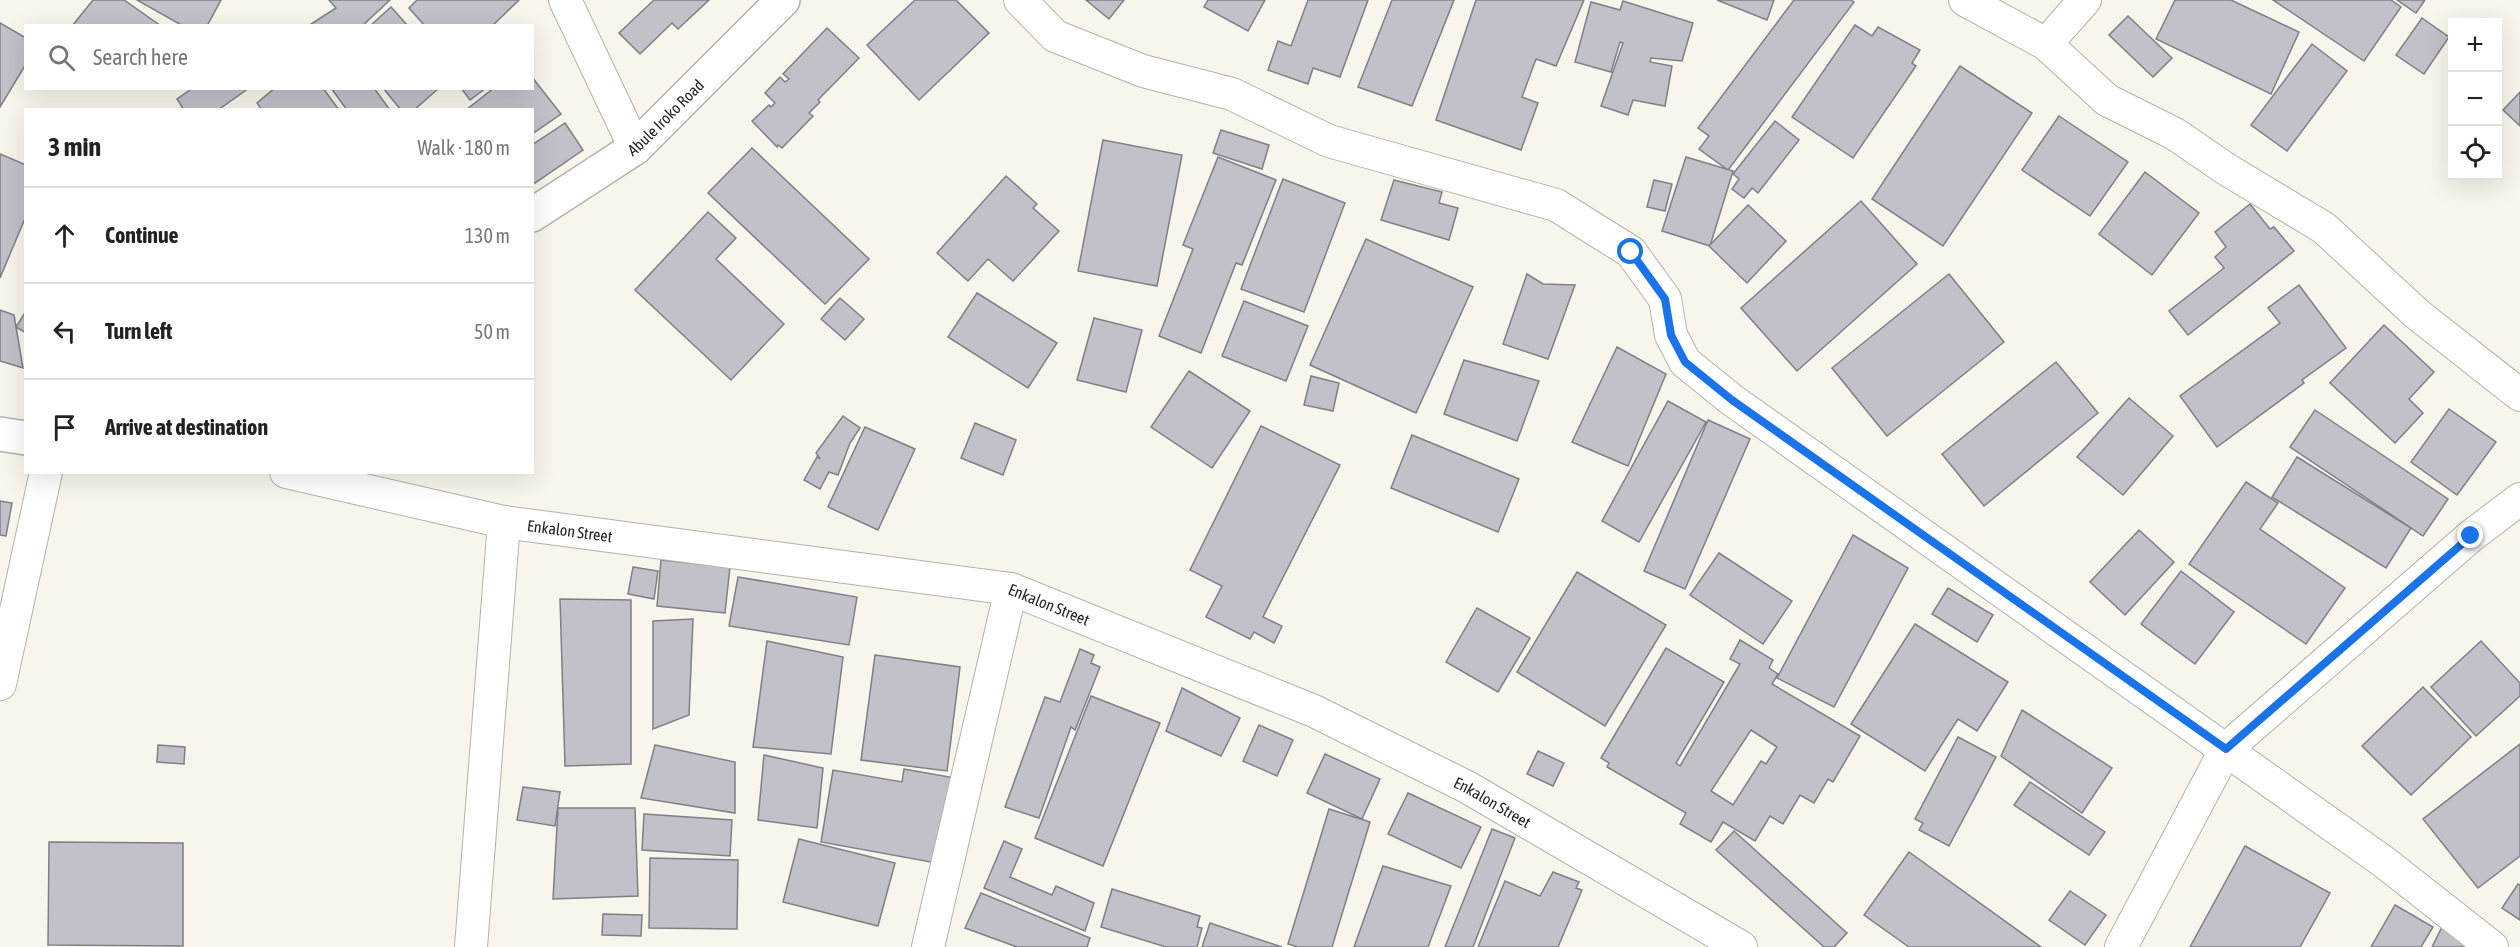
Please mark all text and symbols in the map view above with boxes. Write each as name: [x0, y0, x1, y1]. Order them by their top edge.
map controls: [2448, 18, 2502, 180]
button: +: [2448, 18, 2502, 72]
search box: [24, 24, 534, 90]
icon: search: [45, 41, 78, 74]
text: Search here: [93, 44, 188, 70]
button: −: [2448, 72, 2502, 126]
street label: Abule Iroko Road: [624, 76, 707, 159]
button: locate: [2448, 126, 2502, 180]
text: 3 min: [48, 132, 101, 162]
text: Walk · 180 m: [418, 136, 510, 159]
icon: ahead: [48, 219, 81, 252]
text: Continue: [105, 222, 179, 248]
text: 130 m: [465, 224, 510, 247]
route start: [1617, 238, 1643, 264]
icon: left: [48, 315, 81, 348]
text: Turn left: [105, 318, 172, 344]
text: 50 m: [474, 320, 510, 343]
icon: arrive: [48, 411, 81, 444]
text: Arrive at destination: [105, 414, 268, 440]
street label: Enkalon Street: [526, 516, 614, 545]
route end: [2457, 522, 2483, 548]
street label: Enkalon Street: [1006, 580, 1093, 629]
street label: Enkalon Street: [1451, 773, 1534, 831]

